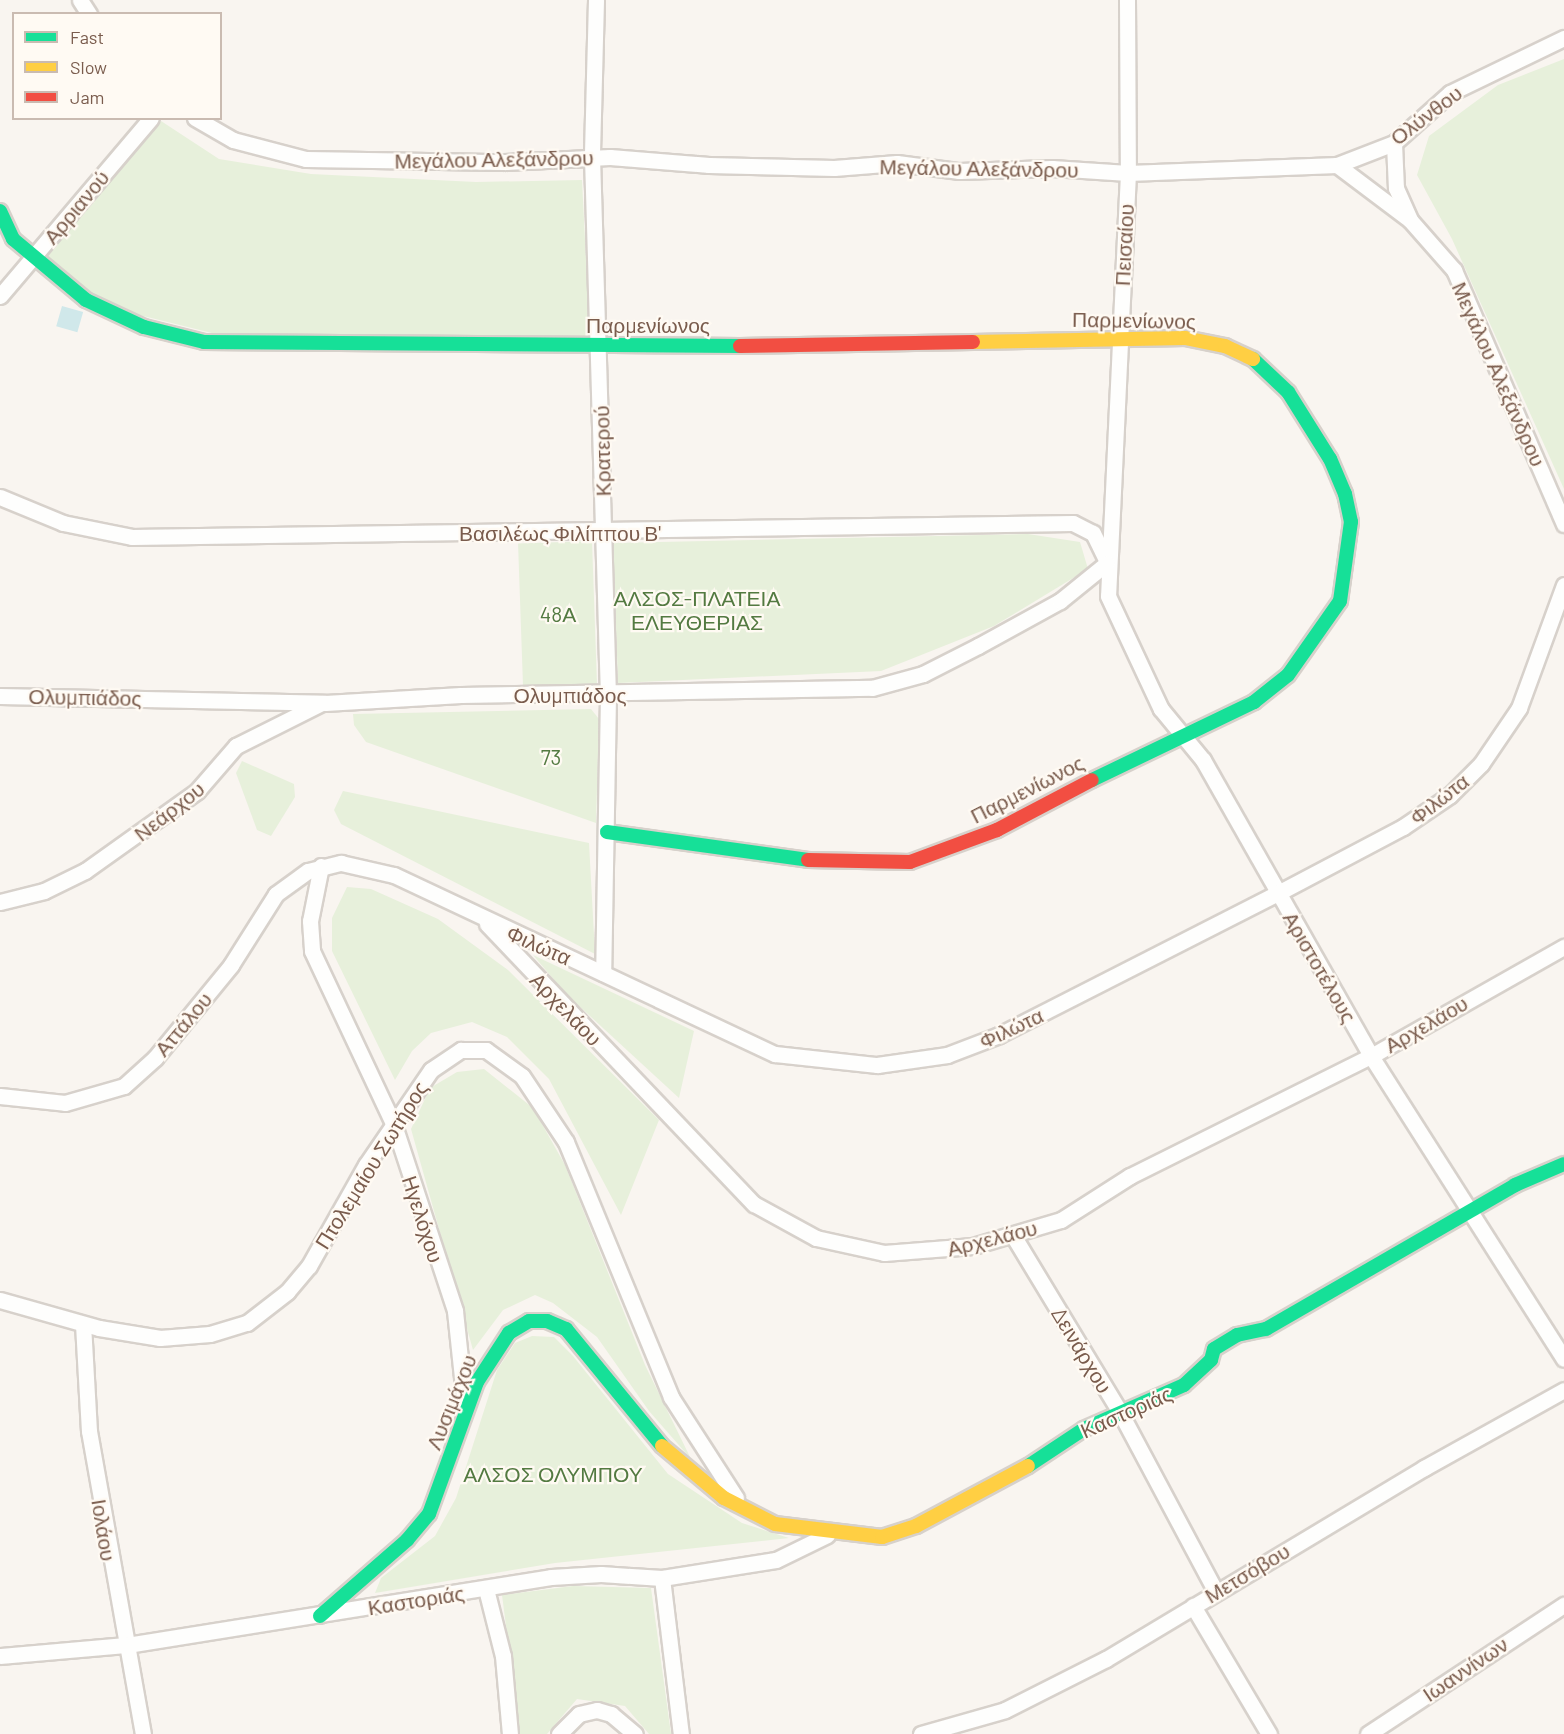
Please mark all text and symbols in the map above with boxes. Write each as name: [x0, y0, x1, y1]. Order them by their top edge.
legend: [12, 12, 222, 120]
text: Fast: [70, 26, 104, 48]
text: Slow: [70, 56, 107, 78]
street label: Ολύνθου: [1385, 80, 1467, 150]
text: Jam: [70, 86, 104, 108]
street label: Μεγάλου Αλεξάνδρου: [394, 145, 594, 173]
street label: Μεγάλου Αλεξάνδρου: [879, 154, 1079, 182]
street label: Αρριανού: [38, 165, 114, 249]
street label: Πεισαίου: [1109, 203, 1139, 287]
street label: Μεγάλου Αλεξάνδρου: [1447, 278, 1551, 470]
street label: Παρμενίωνος: [1072, 306, 1196, 334]
street label: Παρμενίωνος: [586, 312, 710, 338]
street label: Κρατερού: [589, 405, 615, 497]
street label: Βασιλέως Φιλίππου Β': [459, 520, 661, 546]
park label: ΑΛΣΟΣ-ΠΛΑΤΕΙΑ ΕΛΕΥΘΕΡΙΑΣ: [614, 585, 780, 635]
park label: 48Α: [540, 601, 576, 627]
street label: Ολυμπιάδος: [513, 682, 627, 708]
street label: Ολυμπιάδος: [28, 683, 142, 711]
park label: 73: [541, 744, 561, 770]
street label: Παρμενίωνος: [966, 750, 1088, 828]
street label: Φιλώτα: [1405, 768, 1473, 830]
street label: Νεάρχου: [129, 776, 209, 846]
street label: Αριστοτέλους: [1278, 907, 1362, 1027]
street label: Φιλώτα: [503, 920, 575, 970]
street label: Αρχελάου: [525, 967, 607, 1051]
street label: Αττάλου: [149, 987, 217, 1061]
street label: Αρχελάου: [1380, 990, 1472, 1058]
street label: Φιλώτα: [975, 1002, 1047, 1054]
street label: Πτολεμαίου Σωτήρος: [309, 1077, 433, 1253]
street label: Ηγελόχου: [397, 1172, 449, 1266]
street label: Αρχελάου: [944, 1215, 1040, 1261]
street label: Δεινάρχου: [1047, 1303, 1117, 1397]
street label: Λυσιμάχου: [421, 1351, 481, 1453]
street label: Καστοριάς: [1076, 1381, 1176, 1443]
park label: ΑΛΣΟΣ ΟΛΥΜΠΟΥ: [463, 1461, 643, 1487]
street label: Ιολάου: [87, 1497, 121, 1563]
street label: Μετσόβου: [1200, 1538, 1294, 1608]
street label: Καστοριάς: [366, 1580, 466, 1620]
street label: Ιωαννίνων: [1418, 1631, 1512, 1707]

